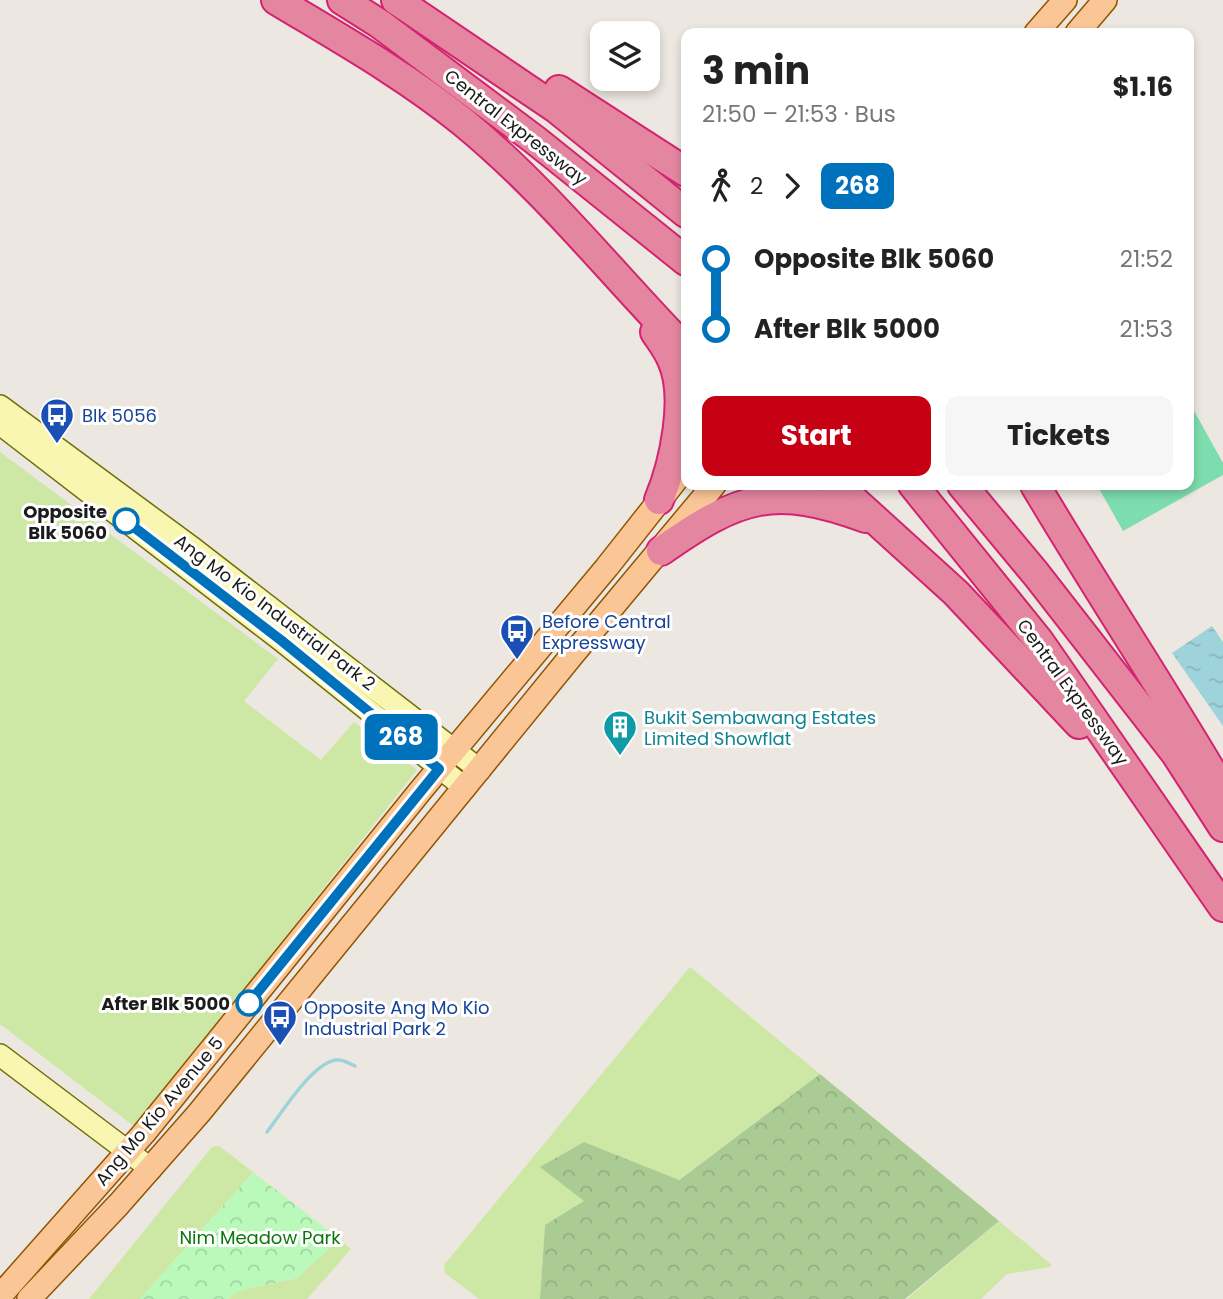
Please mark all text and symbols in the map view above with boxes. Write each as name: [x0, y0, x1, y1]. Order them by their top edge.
map controls: [590, 21, 660, 91]
button: layers: [590, 21, 660, 91]
text: 3 min: [702, 44, 810, 97]
street label: Central Expressway: [439, 63, 593, 191]
text: $1.16: [1112, 69, 1173, 105]
text: 21:50 – 21:53 · Bus: [702, 98, 896, 130]
icon: walk: [702, 167, 740, 205]
icon: forward: [773, 167, 811, 205]
text: 268: [835, 169, 880, 202]
text: 2: [750, 170, 763, 202]
text: Opposite Blk 5060: [754, 241, 994, 277]
text: 21:52: [1120, 243, 1173, 275]
text: After Blk 5000: [754, 311, 940, 347]
text: 21:53: [1120, 313, 1173, 345]
bus stop icon: Blk 5056: [38, 396, 76, 445]
button: Start: [702, 396, 931, 476]
button: Tickets: [945, 396, 1173, 476]
place label: Blk 5056: [82, 403, 157, 428]
place label: Opposite Blk 5060: [23, 499, 107, 545]
marker: Opposite Blk 5060: [113, 508, 139, 534]
street label: Ang Mo Kio Industrial Park 2: [169, 528, 381, 696]
place label: Before Central Expressway: [542, 609, 671, 655]
bus stop icon: Before Central Expressway: [498, 612, 536, 661]
street label: Central Expressway: [1011, 614, 1135, 770]
place label: Bukit Sembawang Estates Limited Showflat: [644, 705, 876, 751]
building icon: Bukit Sembawang Estates Limited Showflat: [601, 708, 639, 757]
line badge: 268: [361, 714, 441, 760]
text: 268: [379, 720, 423, 753]
marker: After Blk 5000: [236, 990, 262, 1016]
place label: After Blk 5000: [101, 991, 230, 1016]
place label: Opposite Ang Mo Kio Industrial Park 2: [304, 995, 490, 1041]
bus stop icon: Opposite Ang Mo Kio Industrial Park 2: [261, 998, 299, 1047]
street label: Ang Mo Kio Avenue 5: [89, 1031, 229, 1191]
park label: Nim Meadow Park: [179, 1225, 341, 1250]

